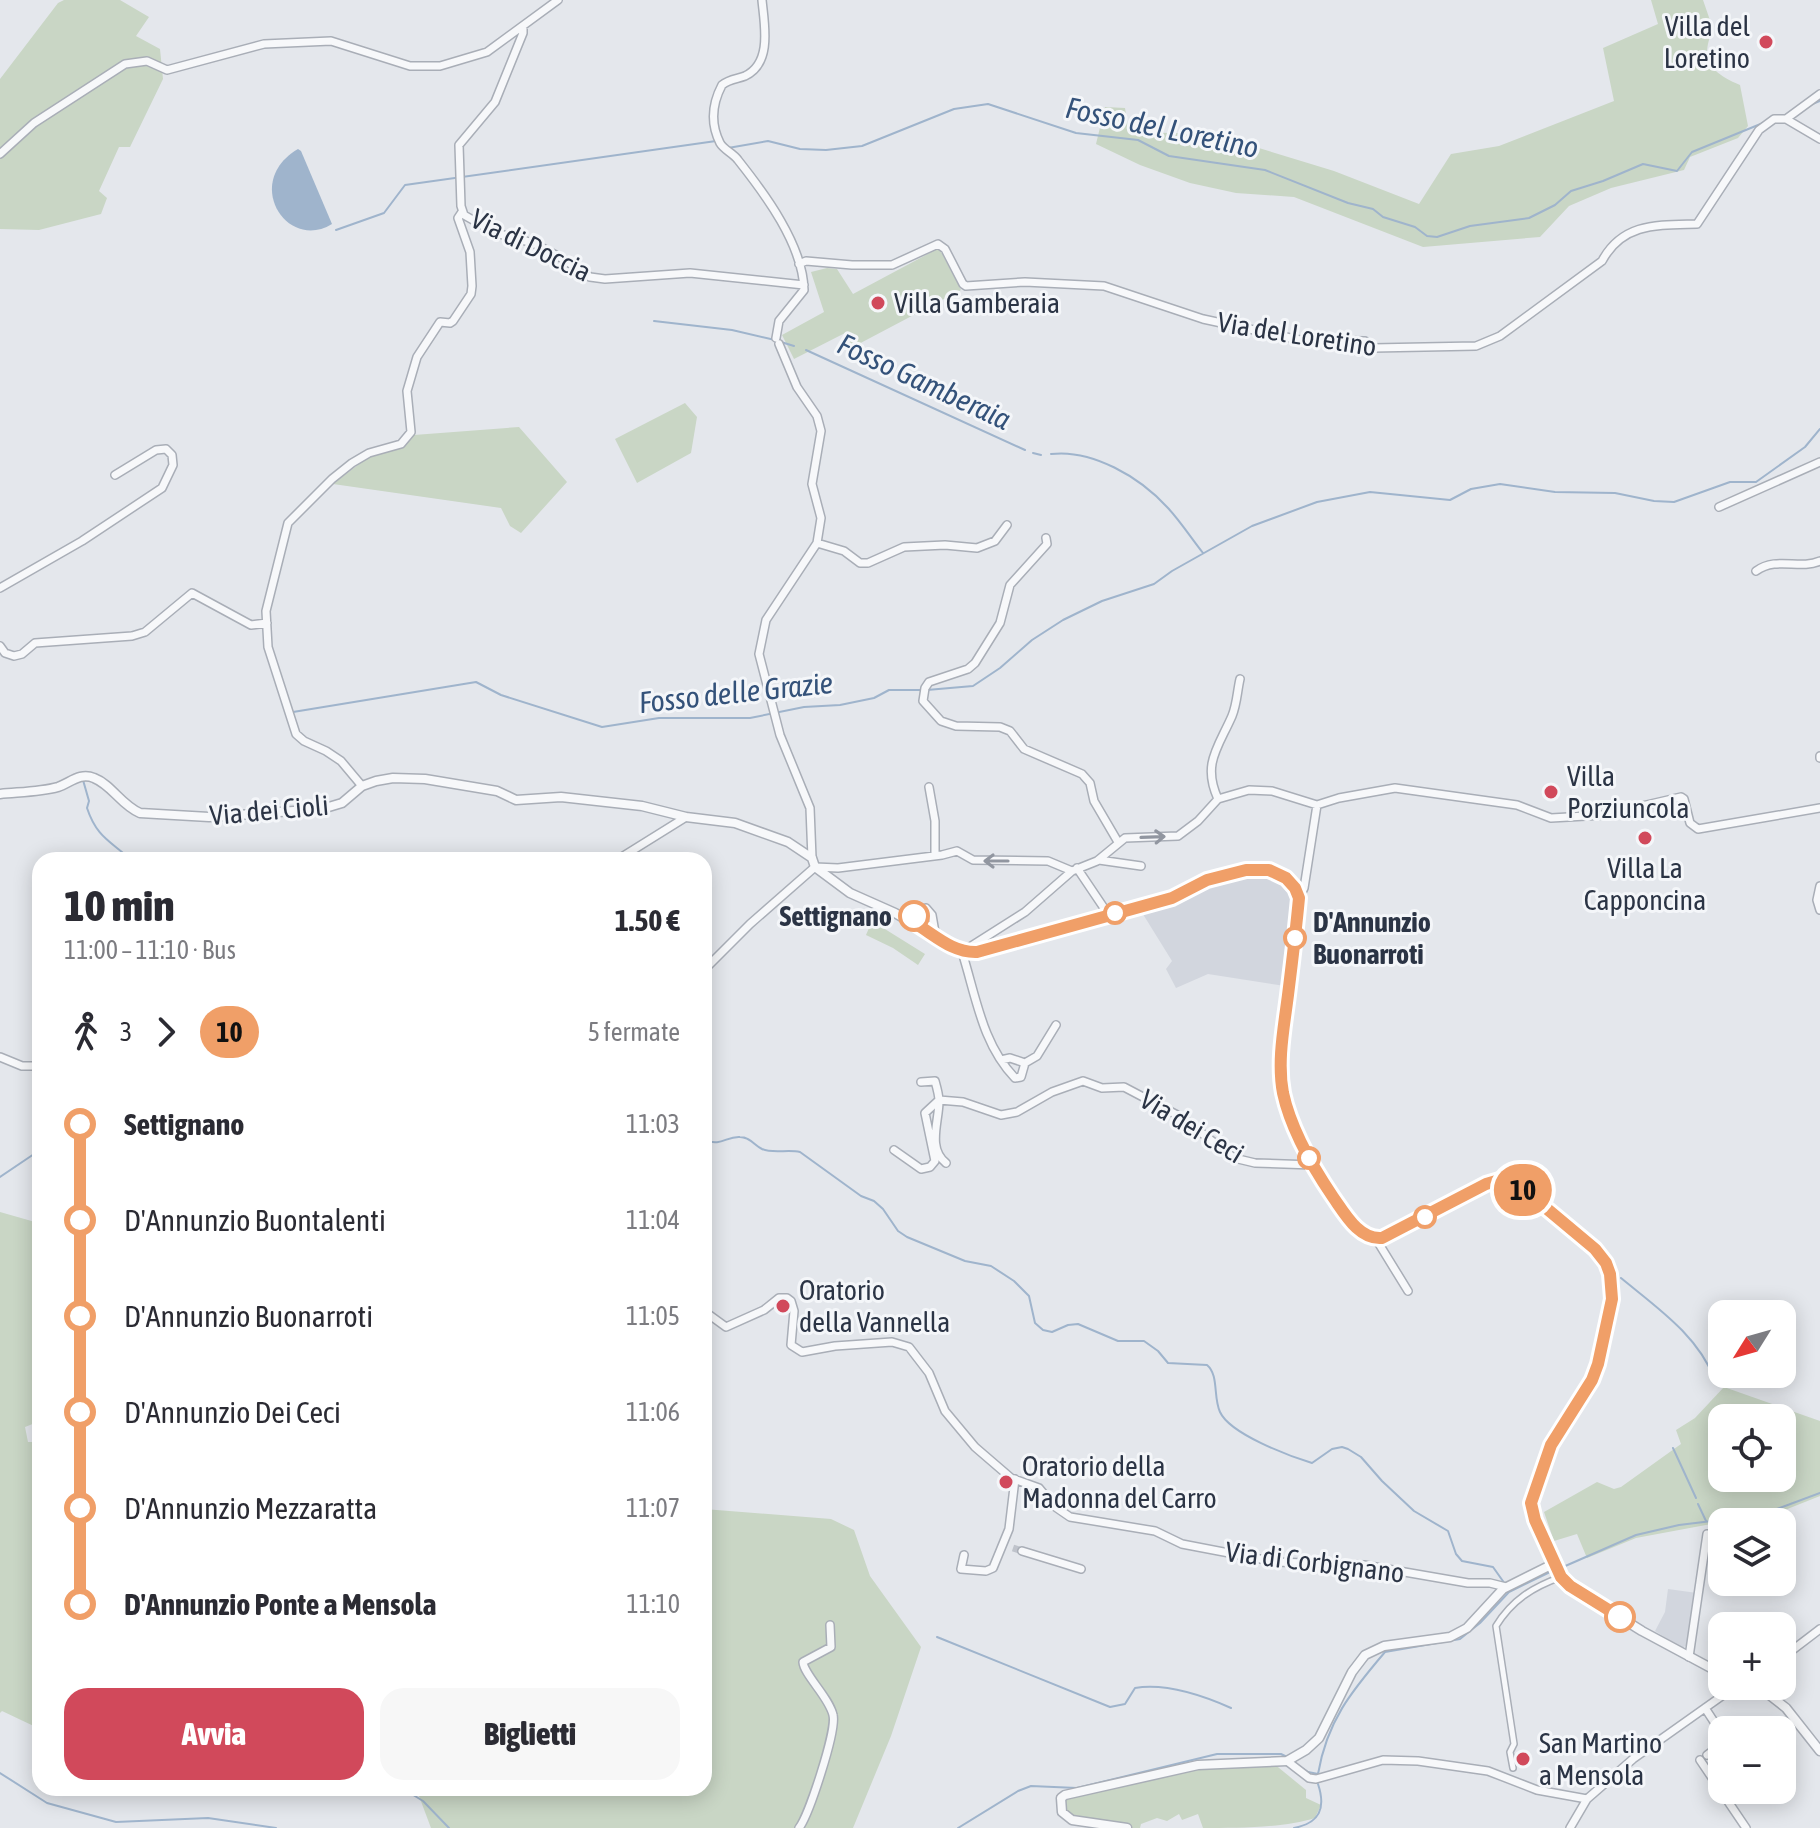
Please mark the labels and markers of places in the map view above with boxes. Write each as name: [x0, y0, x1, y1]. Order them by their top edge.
place label: Villa del Loretino: [1664, 10, 1751, 74]
marker: Villa del Loretino: [1757, 33, 1775, 51]
place label: Villa Gamberaia: [894, 287, 1060, 319]
marker: Villa Gamberaia: [869, 294, 887, 312]
place label: Villa Porziuncola: [1567, 760, 1689, 824]
marker: Villa Porziuncola: [1542, 783, 1560, 801]
marker: Villa La Capponcina: [1636, 829, 1654, 847]
place label: Villa La Capponcina: [1584, 852, 1706, 916]
place label: Settignano: [780, 900, 892, 932]
marker: Settignano: [899, 901, 929, 931]
unlabelled marker: [1104, 902, 1126, 924]
place label: D'Annunzio Buonarroti: [1313, 906, 1431, 970]
marker: D'Annunzio Buonarroti: [1284, 927, 1306, 949]
unlabelled marker: [1298, 1147, 1320, 1169]
unlabelled marker: [1414, 1206, 1436, 1228]
place label: Oratorio della Vannella: [799, 1274, 950, 1338]
marker: Oratorio della Vannella: [774, 1297, 792, 1315]
place label: Oratorio della Madonna del Carro: [1022, 1450, 1217, 1514]
marker: Oratorio della Madonna del Carro: [997, 1473, 1015, 1491]
unlabelled marker: [1605, 1602, 1635, 1632]
place label: San Martino a Mensola: [1539, 1727, 1662, 1791]
marker: San Martino a Mensola: [1514, 1750, 1532, 1768]

